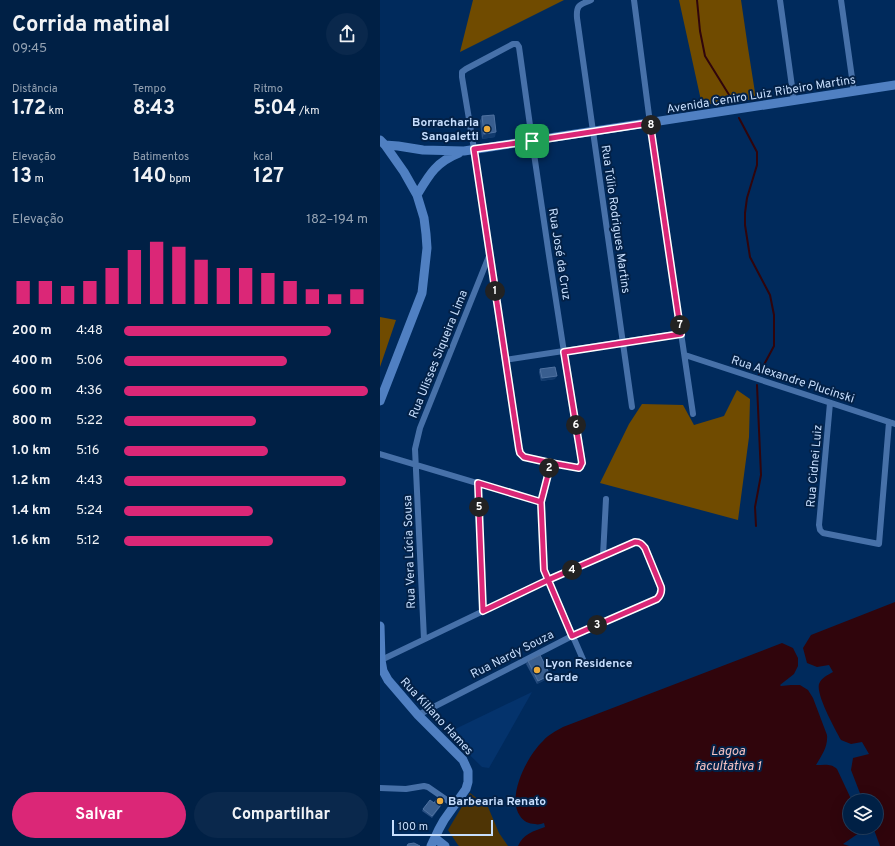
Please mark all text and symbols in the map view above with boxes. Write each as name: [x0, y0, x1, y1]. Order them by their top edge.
text: Corrida matinal: [12, 12, 170, 39]
button: share: [326, 13, 368, 55]
text: 09:45: [12, 41, 47, 57]
street label: Avenida Ceniro Luiz Ribeiro Martins: [666, 72, 857, 118]
text: Distância: [12, 82, 58, 96]
text: Tempo: [133, 82, 166, 96]
text: Ritmo: [253, 82, 283, 96]
text: 1.72: [12, 96, 46, 122]
text: 8:43: [133, 96, 175, 122]
text: 5:04: [253, 96, 296, 122]
text: km: [46, 104, 64, 118]
text: /km: [296, 104, 320, 118]
place label: Borracharia Sangaletti: [412, 115, 479, 145]
pin: 8: [641, 115, 661, 135]
text: 8: [648, 118, 654, 132]
marker: Borracharia Sangaletti: [482, 124, 492, 134]
pin: [515, 124, 549, 158]
icon: arrive: [521, 130, 543, 152]
street label: Rua Túlio Rodrigues Martins: [597, 144, 633, 294]
text: Elevação: [12, 150, 56, 164]
text: Batimentos: [133, 150, 189, 164]
text: kcal: [253, 150, 273, 164]
text: 13: [12, 164, 32, 190]
text: 140: [133, 164, 167, 190]
text: 127: [253, 164, 284, 190]
text: m: [32, 172, 44, 186]
text: bpm: [167, 172, 191, 186]
street label: Rua José da Cruz: [544, 207, 574, 301]
text: Elevação: [12, 212, 64, 228]
text: 182–194 m: [306, 212, 368, 228]
pin: 1: [485, 281, 505, 301]
text: 1: [493, 284, 497, 298]
street label: Rua Ulisses Siqueira Lima: [406, 288, 472, 421]
pin: 7: [670, 315, 690, 335]
text: 7: [677, 318, 683, 332]
text: 200 m: [12, 323, 52, 339]
text: 4:48: [76, 323, 103, 339]
street label: Rua Alexandre Plucinski: [729, 352, 856, 407]
text: 400 m: [12, 353, 52, 369]
text: 5:06: [76, 353, 103, 369]
text: 600 m: [12, 383, 52, 399]
text: 4:36: [76, 383, 103, 399]
text: 800 m: [12, 413, 52, 429]
text: 5:22: [76, 413, 103, 429]
pin: 6: [566, 415, 586, 435]
text: 6: [573, 418, 579, 432]
street label: Rua Cidnei Luiz: [803, 424, 827, 508]
text: 1.0 km: [12, 443, 51, 459]
text: 5:16: [76, 443, 100, 459]
pin: 2: [539, 458, 559, 478]
text: 2: [546, 461, 552, 475]
text: 1.2 km: [12, 473, 50, 489]
text: 4:43: [76, 473, 103, 489]
street label: Rua Vera Lúcia Sousa: [400, 495, 420, 609]
pin: 5: [469, 497, 489, 517]
text: 5: [476, 500, 482, 514]
text: 1.4 km: [12, 503, 51, 519]
text: 5:24: [76, 503, 103, 519]
text: 1.6 km: [12, 533, 50, 549]
text: 5:12: [76, 533, 100, 549]
pin: 4: [562, 560, 582, 580]
text: 4: [568, 563, 576, 577]
pin: 3: [587, 615, 607, 635]
text: 3: [594, 618, 600, 632]
street label: Rua Nardy Souza: [468, 627, 557, 683]
place label: Lyon Residence Garde: [545, 656, 633, 686]
marker: Lyon Residence Garde: [532, 665, 542, 675]
street label: Rua Kiliano Hames: [396, 674, 476, 759]
water label: Lagoa facultativa 1: [695, 744, 762, 775]
button: Salvar: [12, 792, 186, 838]
button: Compartilhar: [194, 792, 368, 838]
place label: Barbearia Renato: [448, 794, 546, 810]
map controls: [843, 794, 883, 834]
button: layers: [843, 794, 883, 834]
marker: Barbearia Renato: [435, 796, 445, 806]
scale bar: [392, 818, 493, 837]
text: 100 m: [398, 820, 428, 834]

